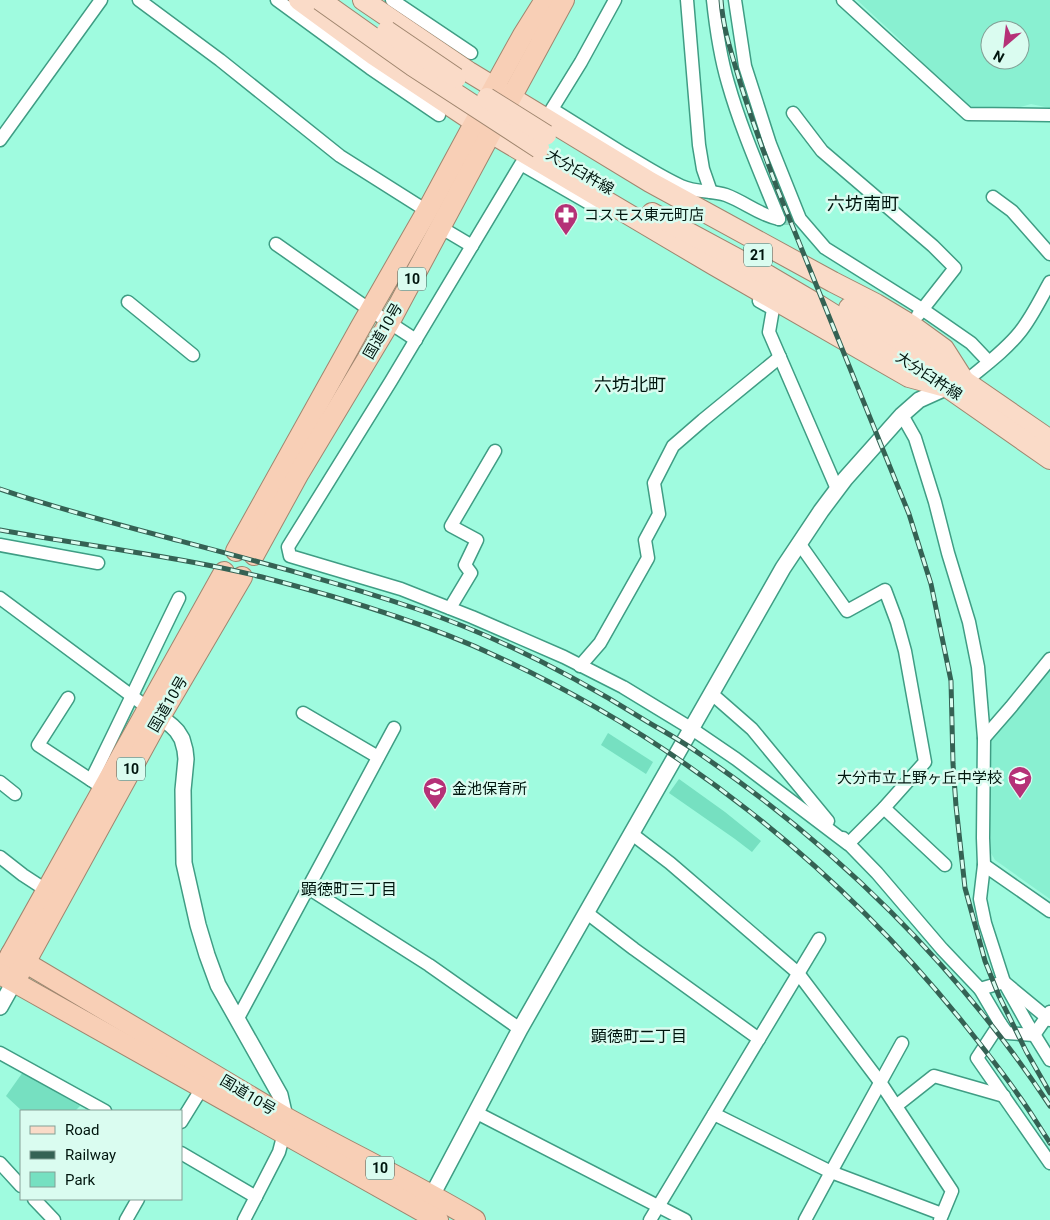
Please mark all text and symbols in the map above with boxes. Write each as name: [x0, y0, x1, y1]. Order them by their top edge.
north arrow: [980, 20, 1030, 70]
text: N: [991, 47, 1007, 66]
street label: 大分臼杵線: [543, 145, 617, 199]
district label: 六坊南町: [827, 193, 899, 214]
pharmacy icon: コスモス東元町店: [553, 202, 579, 236]
place label: コスモス東元町店: [584, 206, 704, 224]
road number: 21: [744, 244, 772, 266]
road number: 10: [398, 268, 426, 290]
street label: 国道10号: [360, 300, 406, 362]
street label: 大分臼杵線: [893, 348, 965, 404]
district label: 六坊北町: [594, 374, 666, 395]
street label: 国道10号: [145, 673, 191, 735]
road number: 10: [117, 758, 145, 781]
school or university icon: 大分市立上野ヶ丘中学校: [1007, 765, 1033, 799]
place label: 大分市立上野ヶ丘中学校: [837, 769, 1002, 787]
school or university icon: 金池保育所: [422, 776, 448, 810]
place label: 金池保育所: [452, 780, 527, 798]
district label: 顕徳町三丁目: [301, 880, 397, 899]
district label: 顕徳町二丁目: [591, 1027, 687, 1046]
street label: 国道10号: [217, 1071, 279, 1119]
legend: [20, 1110, 182, 1200]
text: Road: [65, 1121, 99, 1139]
text: Railway: [65, 1146, 116, 1164]
road number: 10: [366, 1156, 394, 1180]
text: Park: [65, 1171, 96, 1189]

